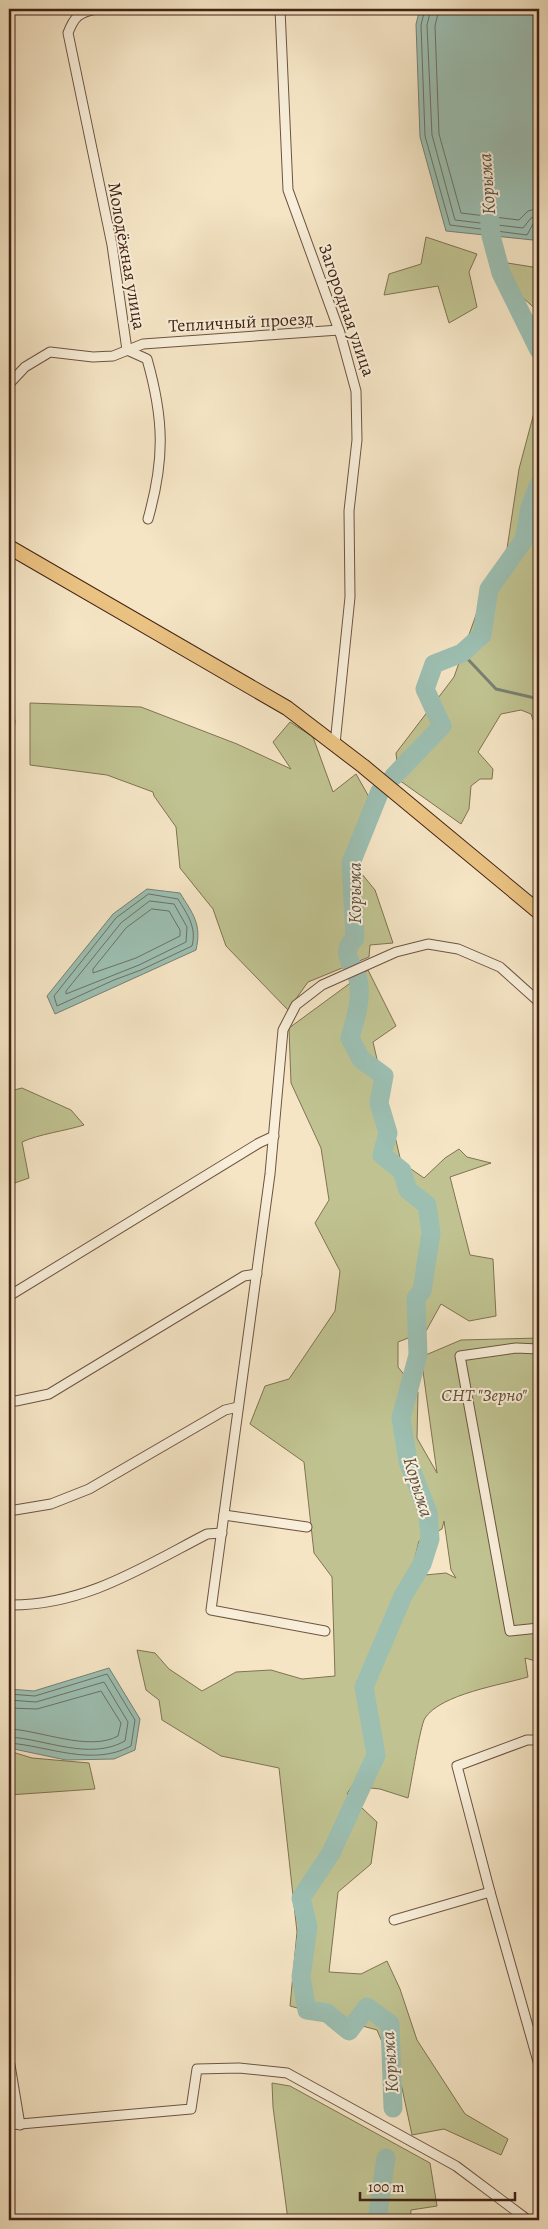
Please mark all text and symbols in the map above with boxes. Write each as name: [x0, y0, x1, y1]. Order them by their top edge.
water label: Корыжа: [472, 152, 502, 216]
street label: Молодёжная улица: [102, 180, 152, 332]
street label: Загородная улица: [313, 240, 381, 380]
street label: Тепличный проезд: [168, 306, 314, 338]
water label: Корыжа: [342, 862, 368, 924]
park label: СНТ "Зерно": [441, 1383, 527, 1407]
water label: Корыжа: [397, 1454, 440, 1521]
water label: Корыжа: [375, 2030, 405, 2094]
scale bar: [360, 2169, 516, 2201]
text: 100 m: [368, 2177, 405, 2197]

